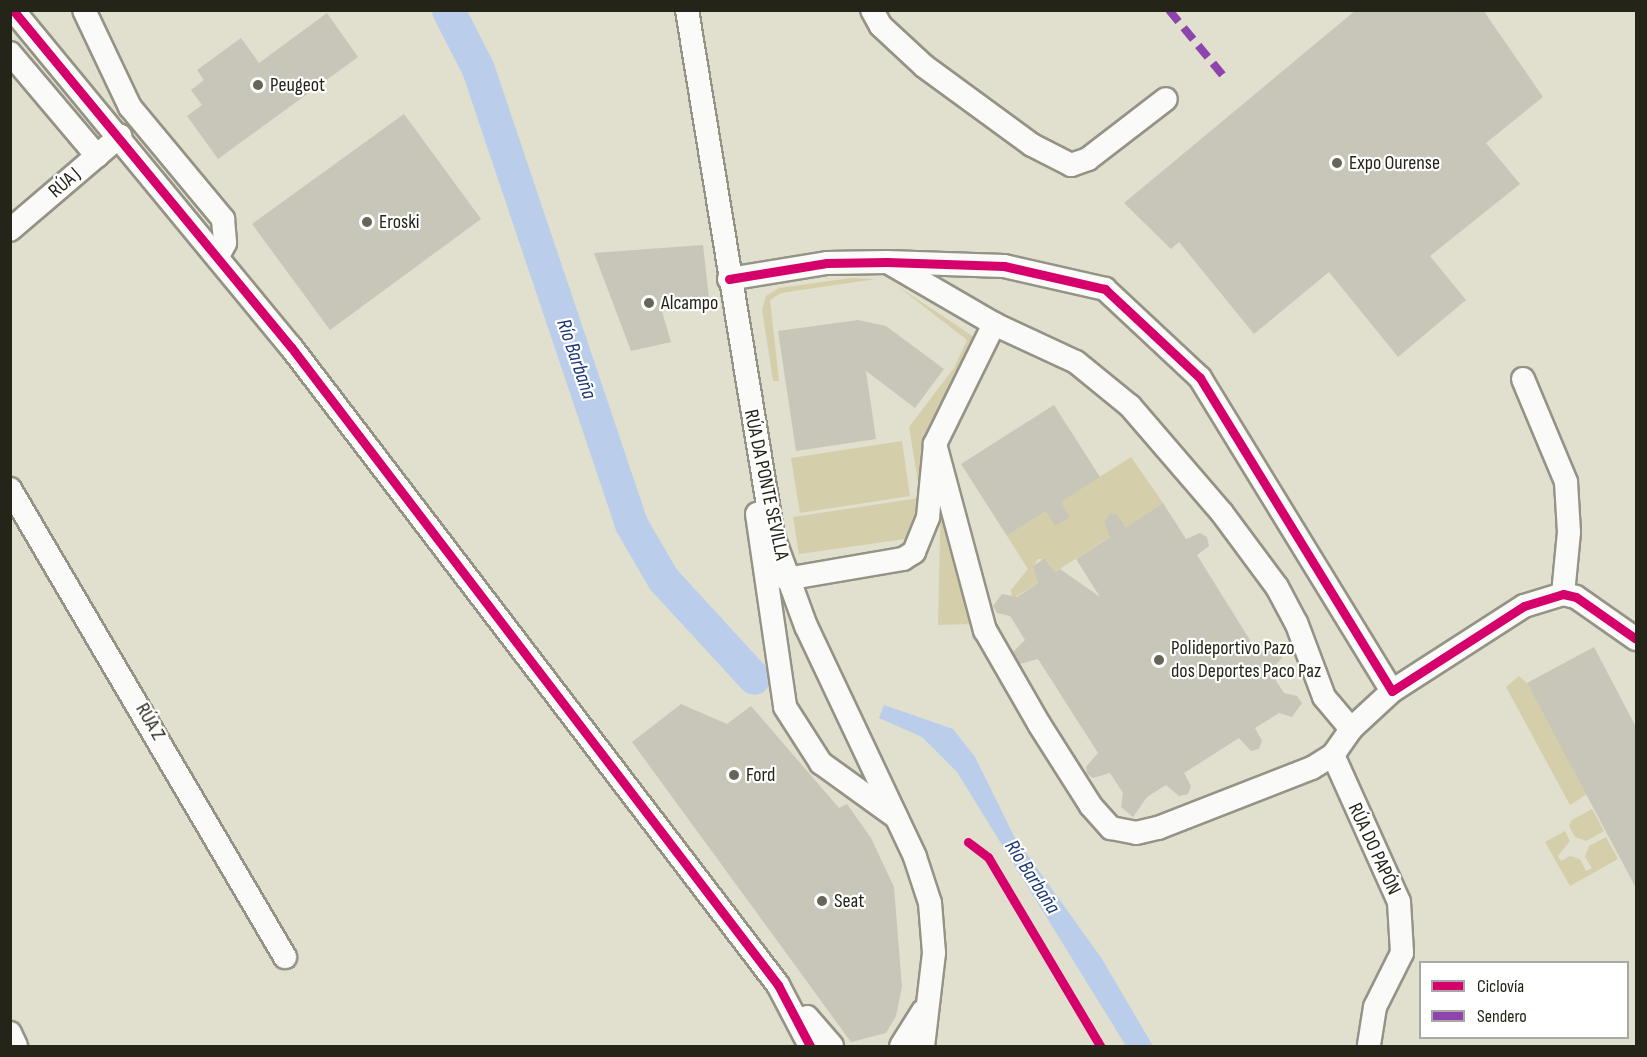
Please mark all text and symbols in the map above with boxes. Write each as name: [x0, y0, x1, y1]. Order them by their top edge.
place label: Peugeot: [270, 73, 325, 97]
marker: Peugeot: [251, 78, 265, 92]
place label: Expo Ourense: [1349, 151, 1440, 175]
marker: Expo Ourense: [1330, 156, 1344, 170]
street label: RÚA J: [44, 163, 86, 203]
place label: Eroski: [379, 210, 419, 234]
marker: Eroski: [360, 215, 374, 229]
place label: Alcampo: [661, 291, 718, 315]
marker: Alcampo: [642, 296, 656, 310]
water label: Río Barbaña: [551, 316, 601, 402]
street label: RÚA DA PONTE SEVILLA: [738, 407, 794, 563]
place label: Polideportivo Pazo dos Deportes Paco Paz: [1171, 636, 1321, 683]
marker: Polideportivo Pazo dos Deportes Paco Paz: [1152, 653, 1166, 667]
street label: RÚA Z: [130, 699, 170, 745]
place label: Ford: [746, 763, 775, 787]
marker: Ford: [727, 768, 741, 782]
street label: RÚA DO PAPÓN: [1342, 799, 1406, 899]
water label: Río Barbaña: [999, 835, 1065, 919]
place label: Seat: [834, 889, 864, 913]
marker: Seat: [815, 894, 829, 908]
legend: [1419, 961, 1629, 1039]
text: Ciclovía: [1477, 976, 1524, 997]
text: Sendero: [1477, 1006, 1527, 1027]

